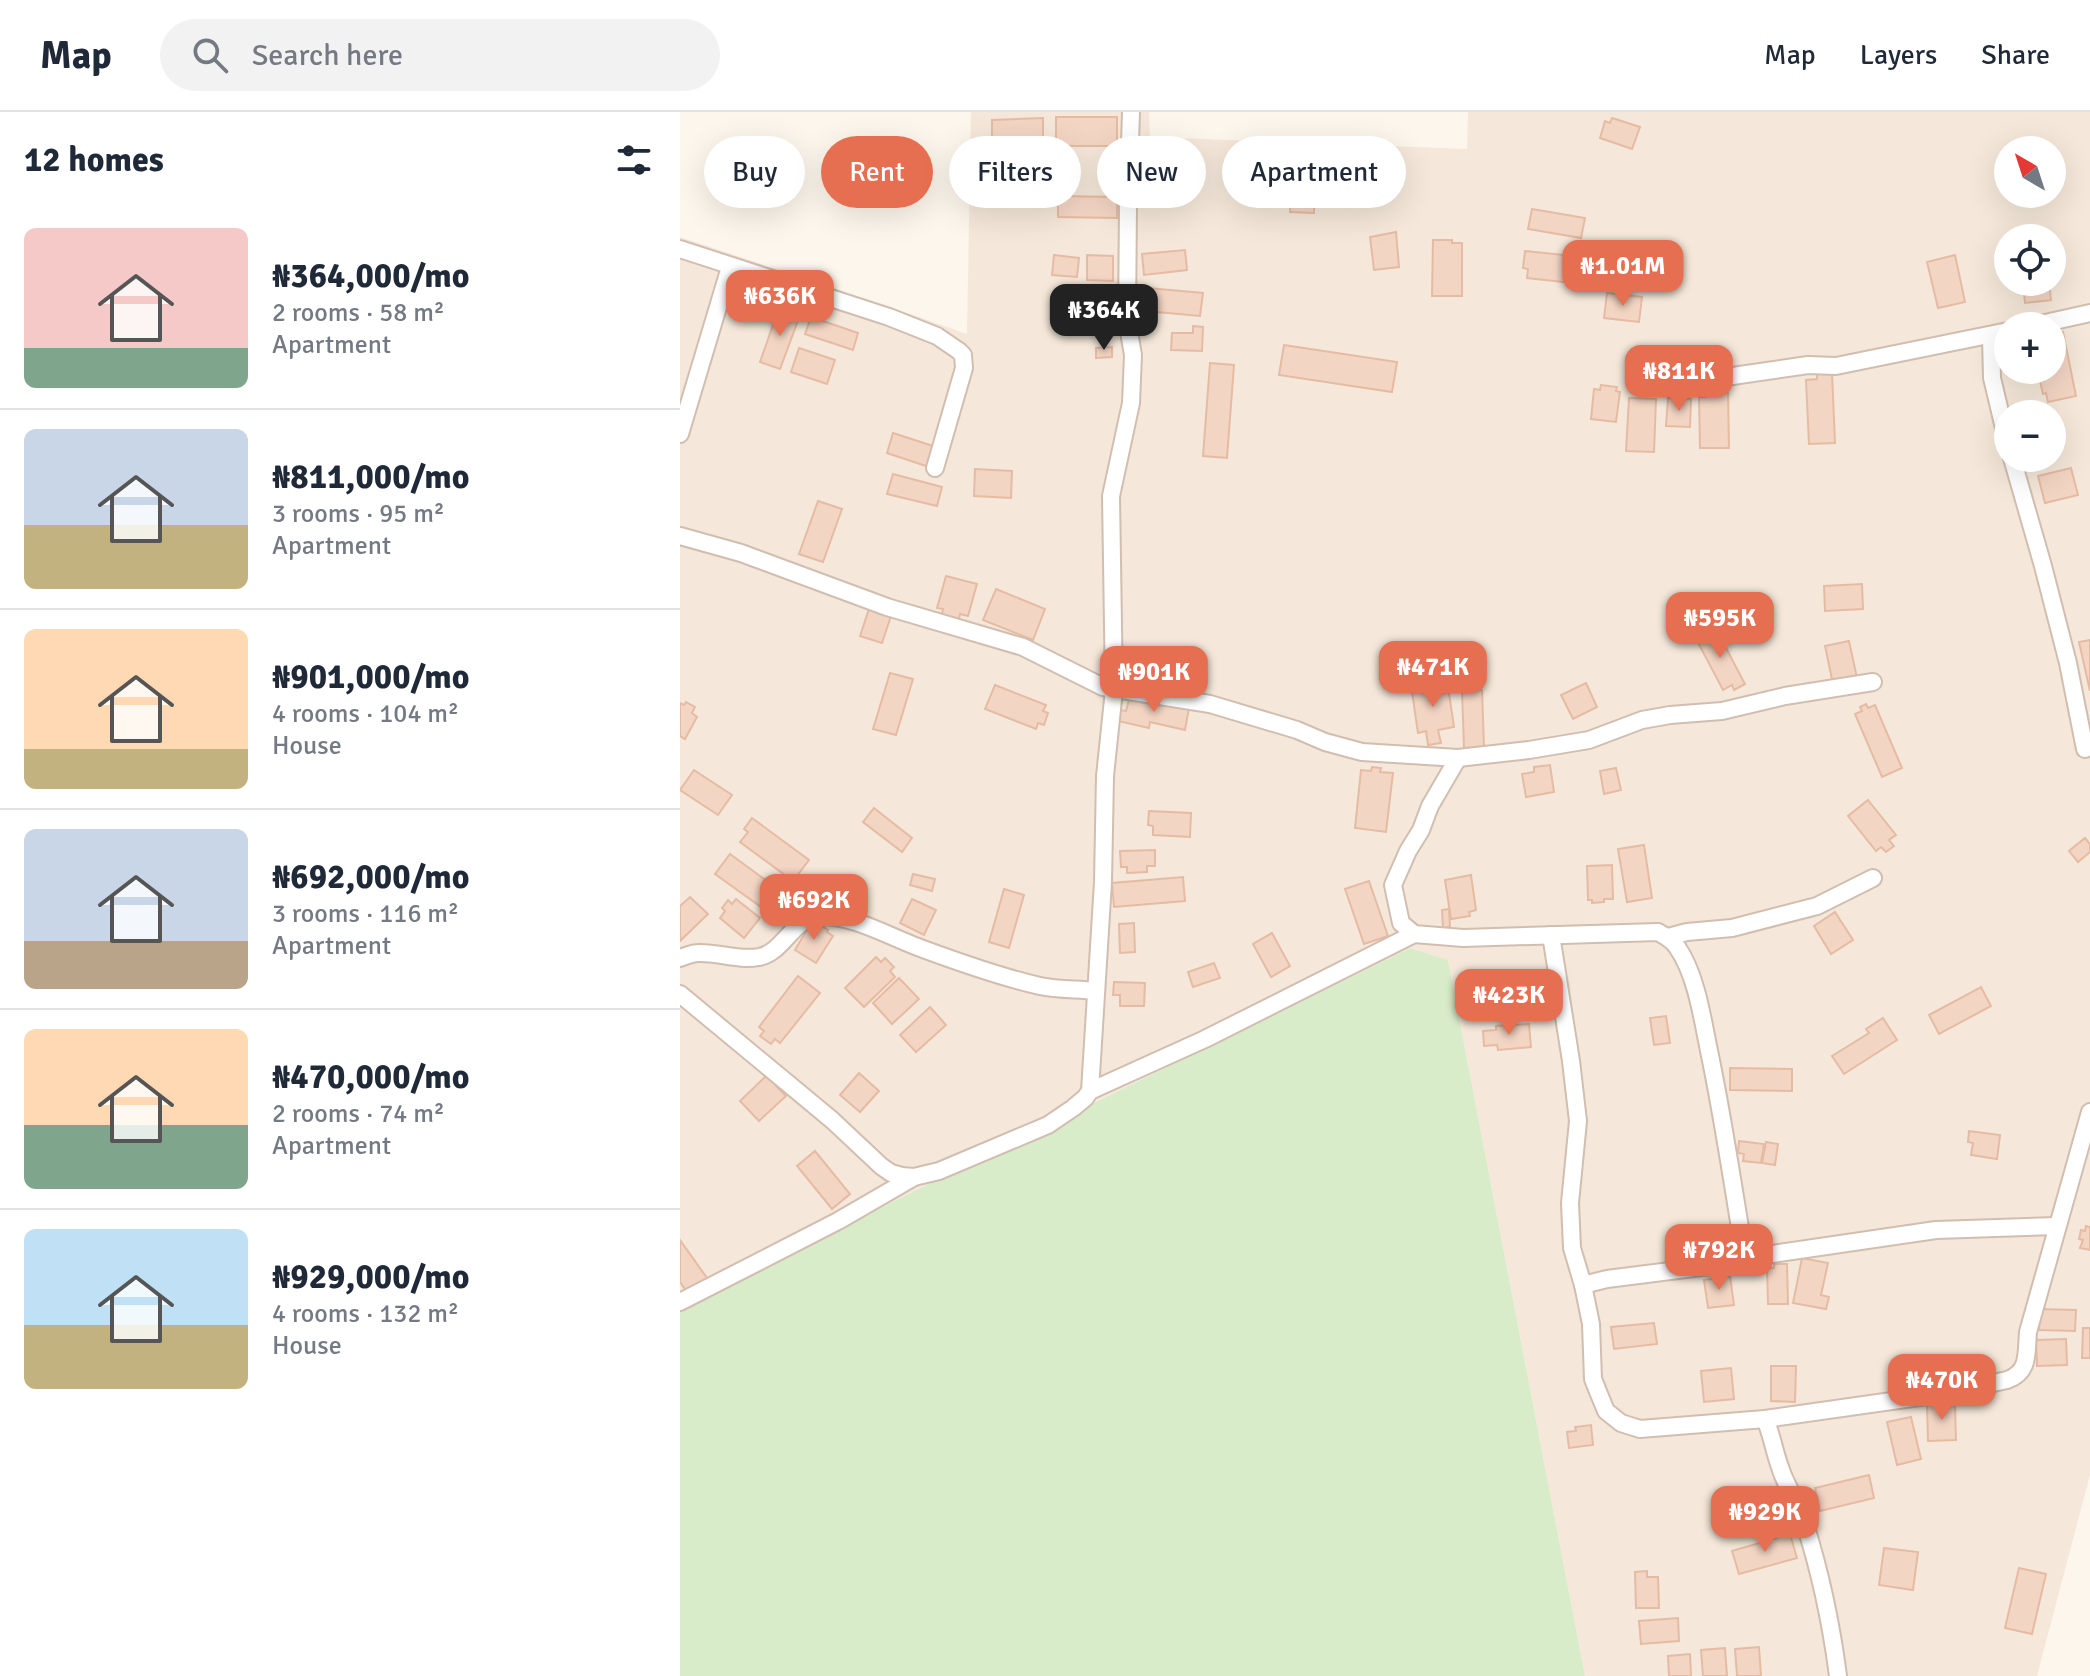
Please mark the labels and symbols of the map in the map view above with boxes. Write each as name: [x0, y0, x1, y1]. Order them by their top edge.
north arrow: [1994, 136, 2066, 208]
pin: ₦1.01M: [1558, 240, 1688, 308]
pin: ₦636K: [724, 270, 836, 338]
pin: ₦364K: [1048, 284, 1160, 352]
pin: ₦811K: [1623, 345, 1735, 413]
pin: ₦595K: [1664, 592, 1776, 660]
pin: ₦471K: [1377, 641, 1489, 709]
pin: ₦901K: [1098, 646, 1210, 714]
pin: ₦692K: [758, 874, 870, 942]
pin: ₦423K: [1453, 969, 1565, 1037]
pin: ₦792K: [1663, 1224, 1775, 1292]
pin: ₦470K: [1886, 1354, 1998, 1422]
pin: ₦929K: [1709, 1486, 1821, 1554]

